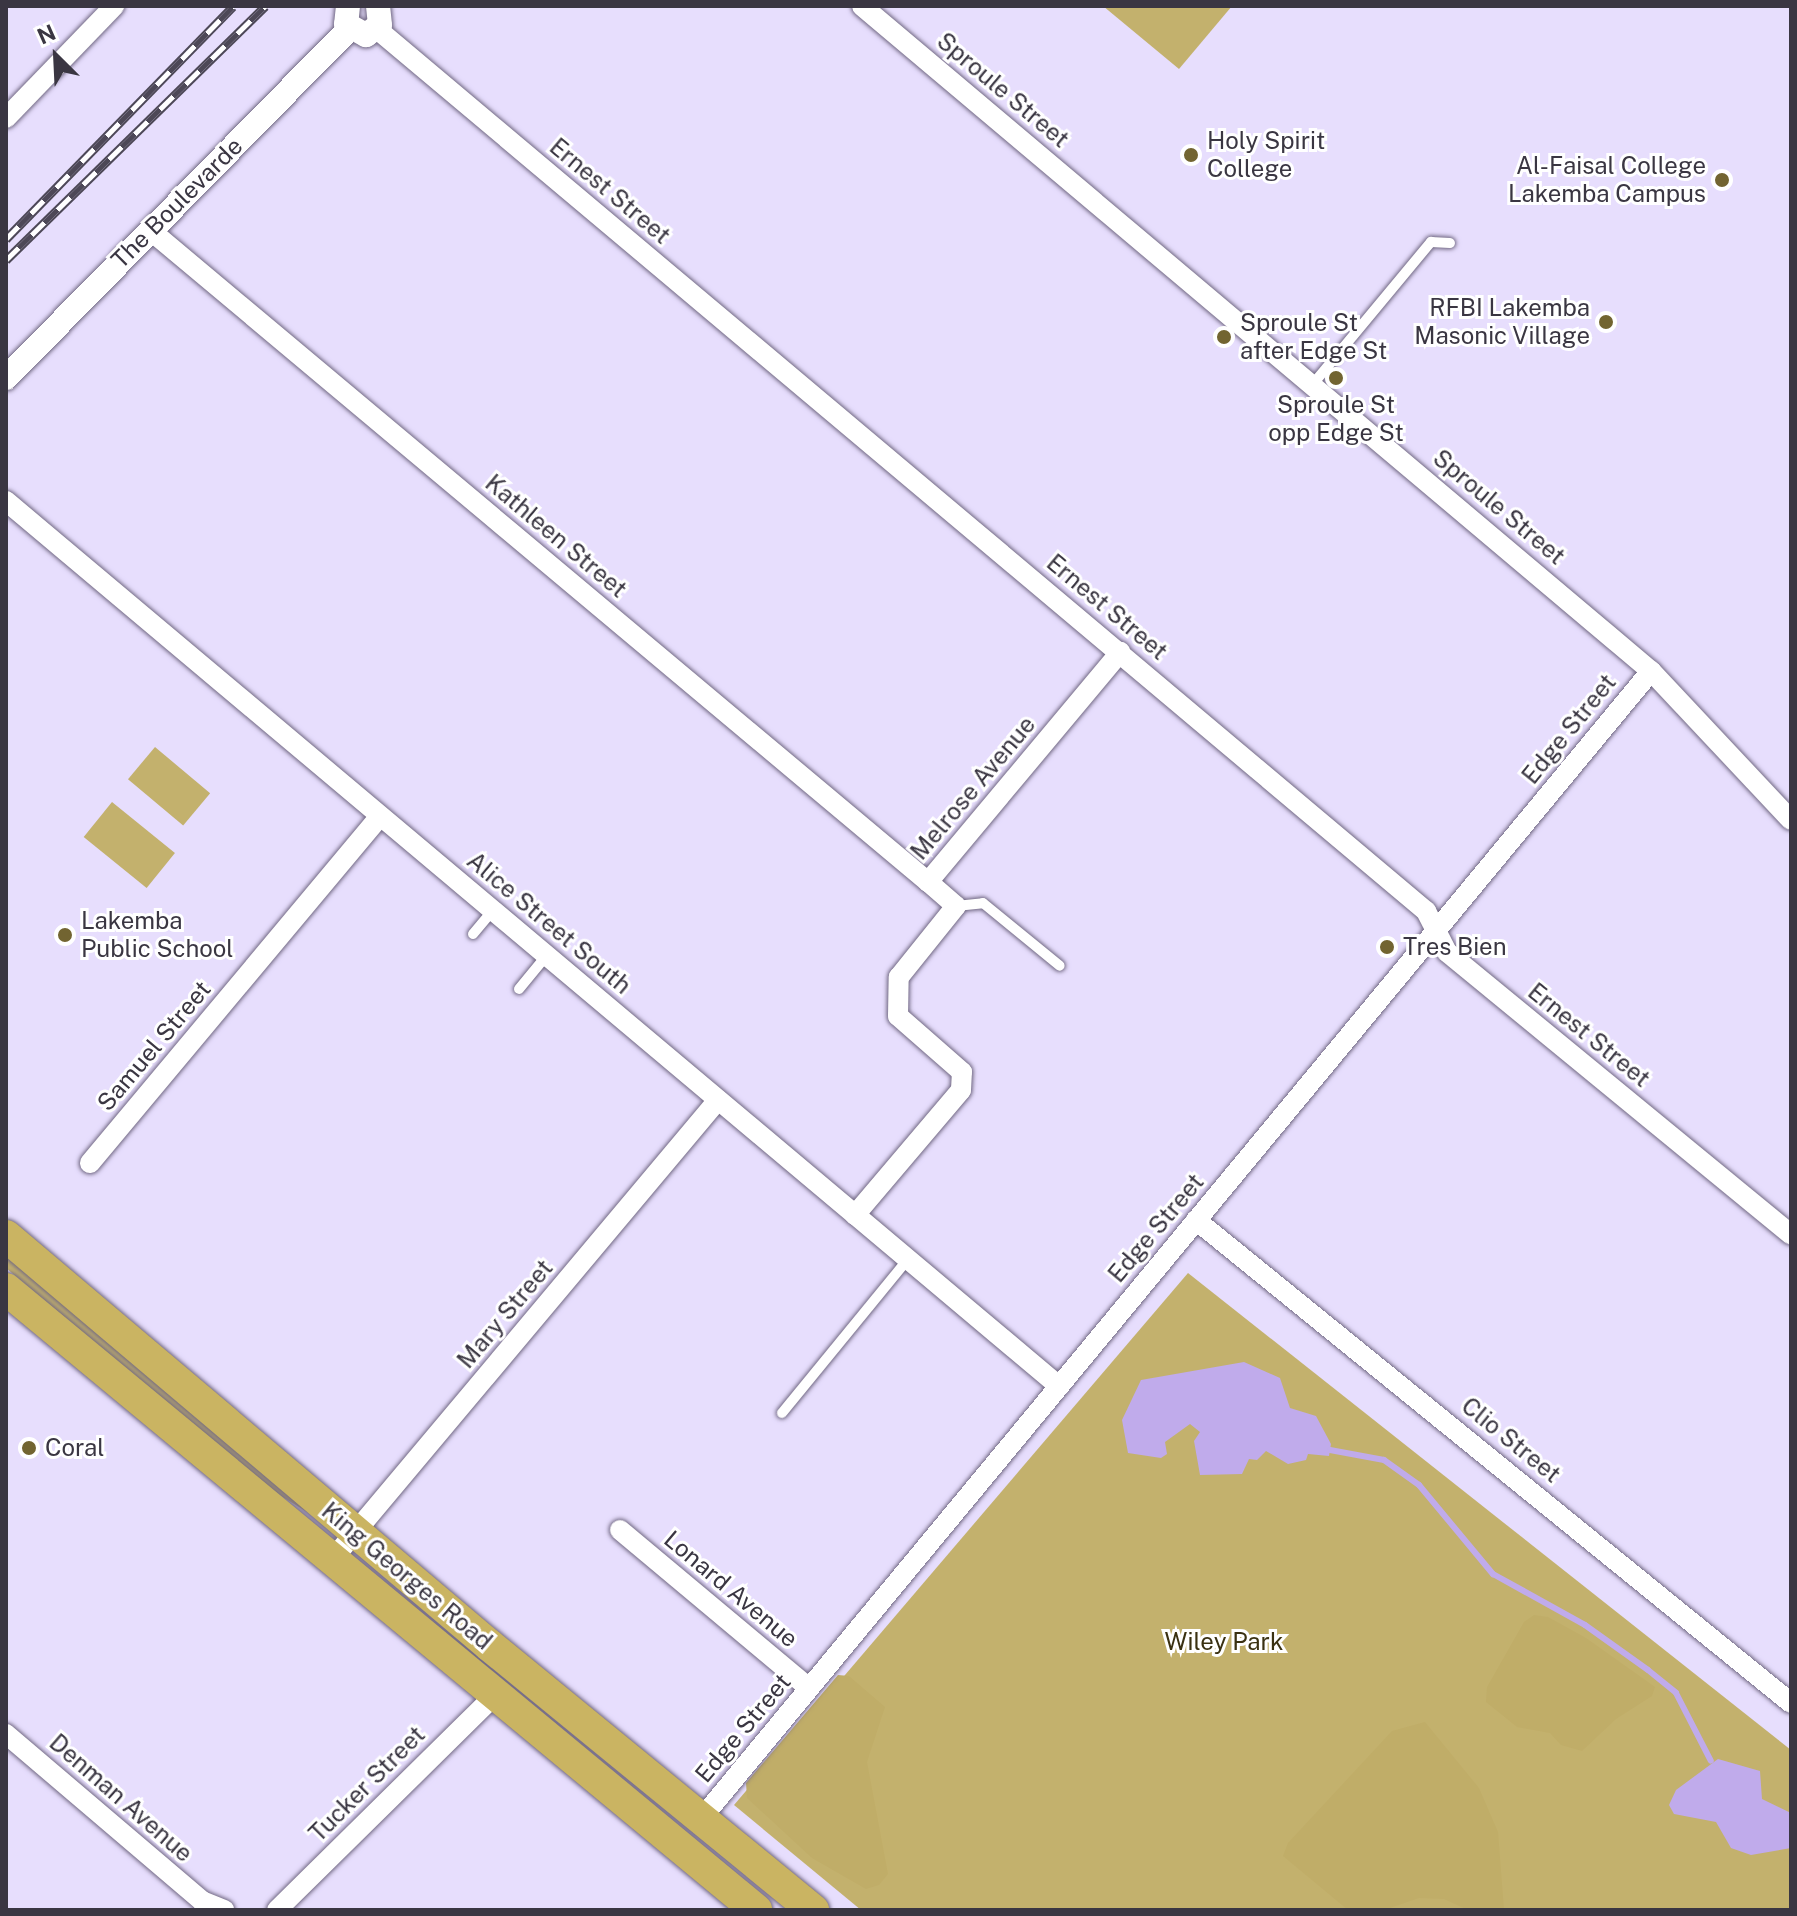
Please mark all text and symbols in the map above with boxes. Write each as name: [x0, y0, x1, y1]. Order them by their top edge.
north arrow: [16, 16, 96, 96]
text: N: [33, 19, 59, 49]
street label: Sproule Street: [931, 26, 1075, 154]
place label: Holy Spirit College: [1207, 127, 1325, 183]
street label: The Boulevarde: [105, 131, 249, 275]
street label: Ernest Street: [544, 132, 676, 250]
marker: Holy Spirit College: [1182, 146, 1200, 164]
place label: Al-Faisal College Lakemba Campus: [1508, 152, 1706, 208]
marker: Al-Faisal College Lakemba Campus: [1713, 171, 1731, 189]
place label: RFBI Lakemba Masonic Village: [1414, 294, 1590, 350]
place label: Sproule St after Edge St: [1240, 309, 1387, 365]
marker: RFBI Lakemba Masonic Village: [1597, 313, 1615, 331]
marker: Sproule St after Edge St: [1215, 328, 1233, 346]
marker: Sproule St opp Edge St: [1327, 369, 1345, 387]
place label: Sproule St opp Edge St: [1268, 391, 1404, 447]
street label: Sproule Street: [1427, 443, 1571, 571]
street label: Kathleen Street: [479, 468, 633, 604]
street label: Ernest Street: [1041, 548, 1173, 666]
street label: Edge Street: [1516, 668, 1622, 790]
street label: Melrose Avenue: [905, 710, 1041, 866]
street label: Alice Street South: [461, 846, 637, 1000]
place label: Lakemba Public School: [81, 907, 234, 963]
marker: Lakemba Public School: [56, 926, 74, 944]
place label: Tres Bien: [1403, 933, 1507, 961]
marker: Tres Bien: [1378, 938, 1396, 956]
street label: Samuel Street: [91, 975, 217, 1117]
street label: Ernest Street: [1522, 977, 1656, 1093]
street label: Edge Street: [1102, 1168, 1210, 1288]
street label: Mary Street: [451, 1254, 559, 1374]
street label: Clio Street: [1456, 1391, 1566, 1489]
place label: Coral: [45, 1434, 105, 1462]
marker: Coral: [20, 1439, 38, 1457]
street label: King Georges Road: [316, 1496, 498, 1656]
street label: Lonard Avenue: [658, 1525, 804, 1653]
park label: Wiley Park: [1165, 1628, 1283, 1656]
street label: Edge Street: [689, 1668, 797, 1788]
street label: Tucker Street: [303, 1720, 431, 1848]
street label: Denman Avenue: [44, 1728, 198, 1868]

